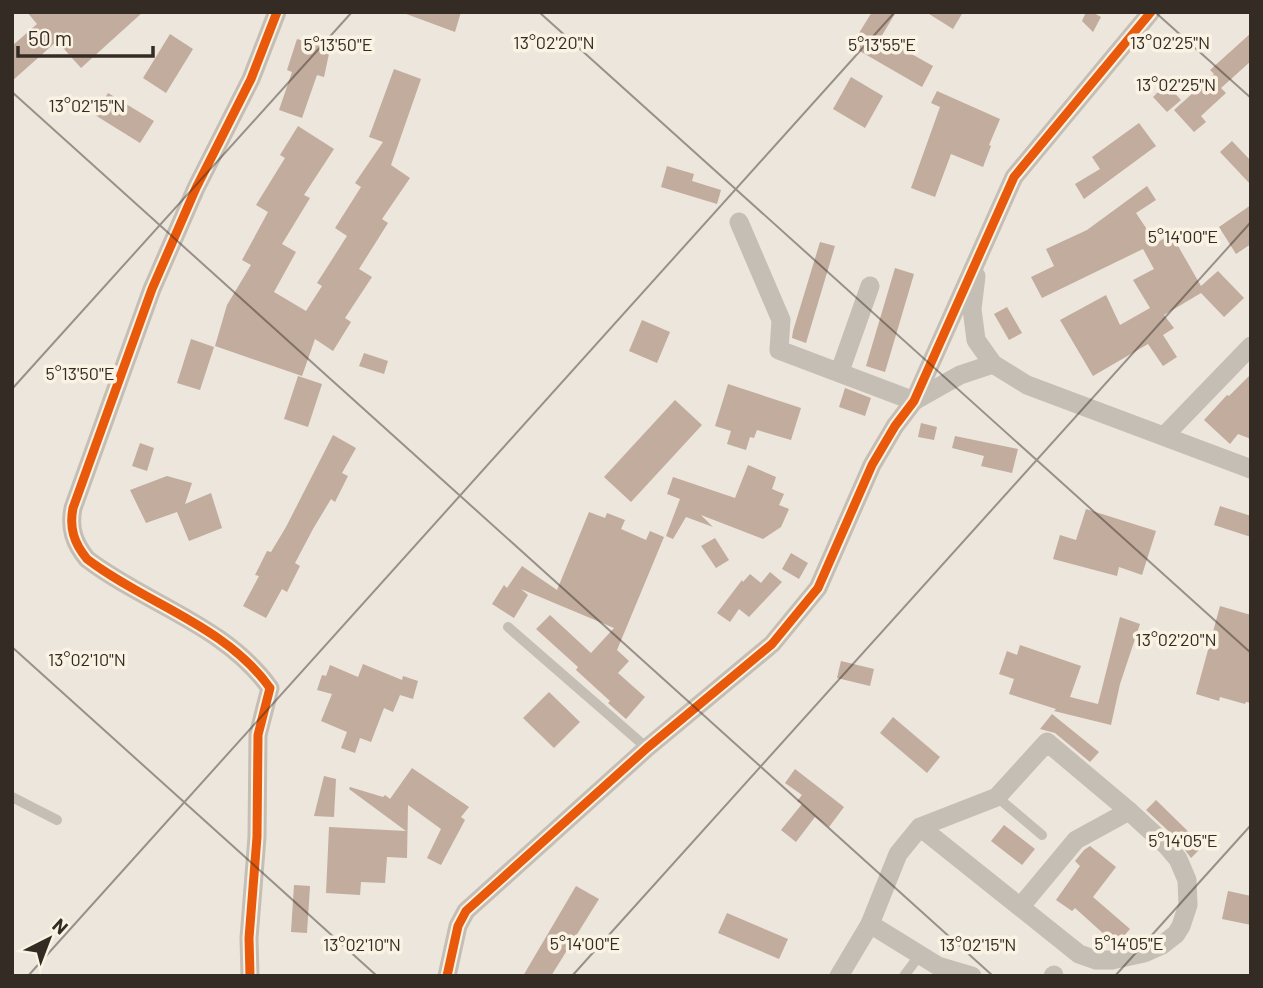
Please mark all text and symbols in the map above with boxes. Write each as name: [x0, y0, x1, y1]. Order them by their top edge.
scale bar: [18, 14, 152, 58]
text: 50 m: [28, 25, 72, 50]
text: 13°02'20"N: [513, 31, 595, 53]
text: 13°02'25"N: [1130, 31, 1210, 53]
text: 5°13'50"E: [303, 33, 373, 55]
text: 5°13'55"E: [848, 33, 916, 55]
text: 13°02'25"N: [1136, 73, 1216, 95]
text: 13°02'15"N: [48, 94, 126, 116]
text: 5°14'00"E: [1148, 225, 1218, 247]
text: 5°13'50"E: [45, 362, 115, 384]
text: 13°02'20"N: [1135, 628, 1217, 650]
text: 13°02'10"N: [48, 648, 126, 670]
text: 5°14'05"E: [1148, 829, 1218, 851]
north arrow: [14, 904, 84, 974]
text: N: [48, 913, 73, 939]
text: 5°14'00"E: [550, 932, 620, 954]
text: 5°14'05"E: [1094, 932, 1164, 954]
text: 13°02'10"N: [323, 933, 401, 955]
text: 13°02'15"N: [939, 933, 1017, 955]

